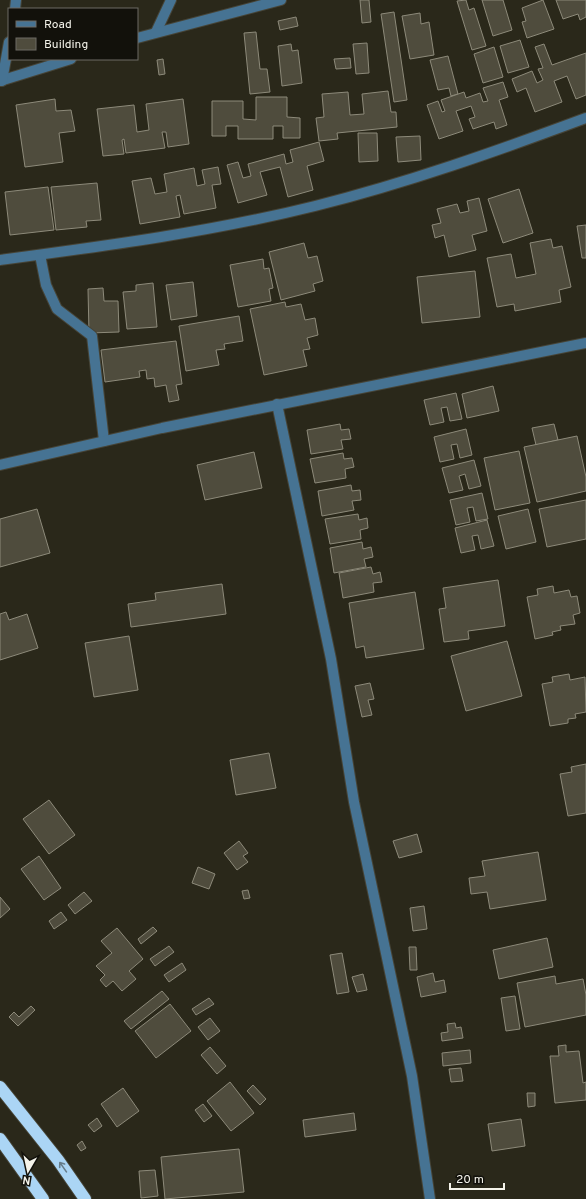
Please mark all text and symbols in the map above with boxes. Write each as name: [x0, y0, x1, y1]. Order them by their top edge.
legend: [8, 8, 138, 60]
text: Road: [44, 17, 72, 33]
text: Building: [44, 37, 88, 53]
north arrow: [8, 1151, 48, 1191]
one-way arrow: [59, 1162, 67, 1173]
scale bar: [450, 1165, 504, 1191]
text: N: [22, 1172, 32, 1187]
text: 20 m: [456, 1172, 484, 1188]

